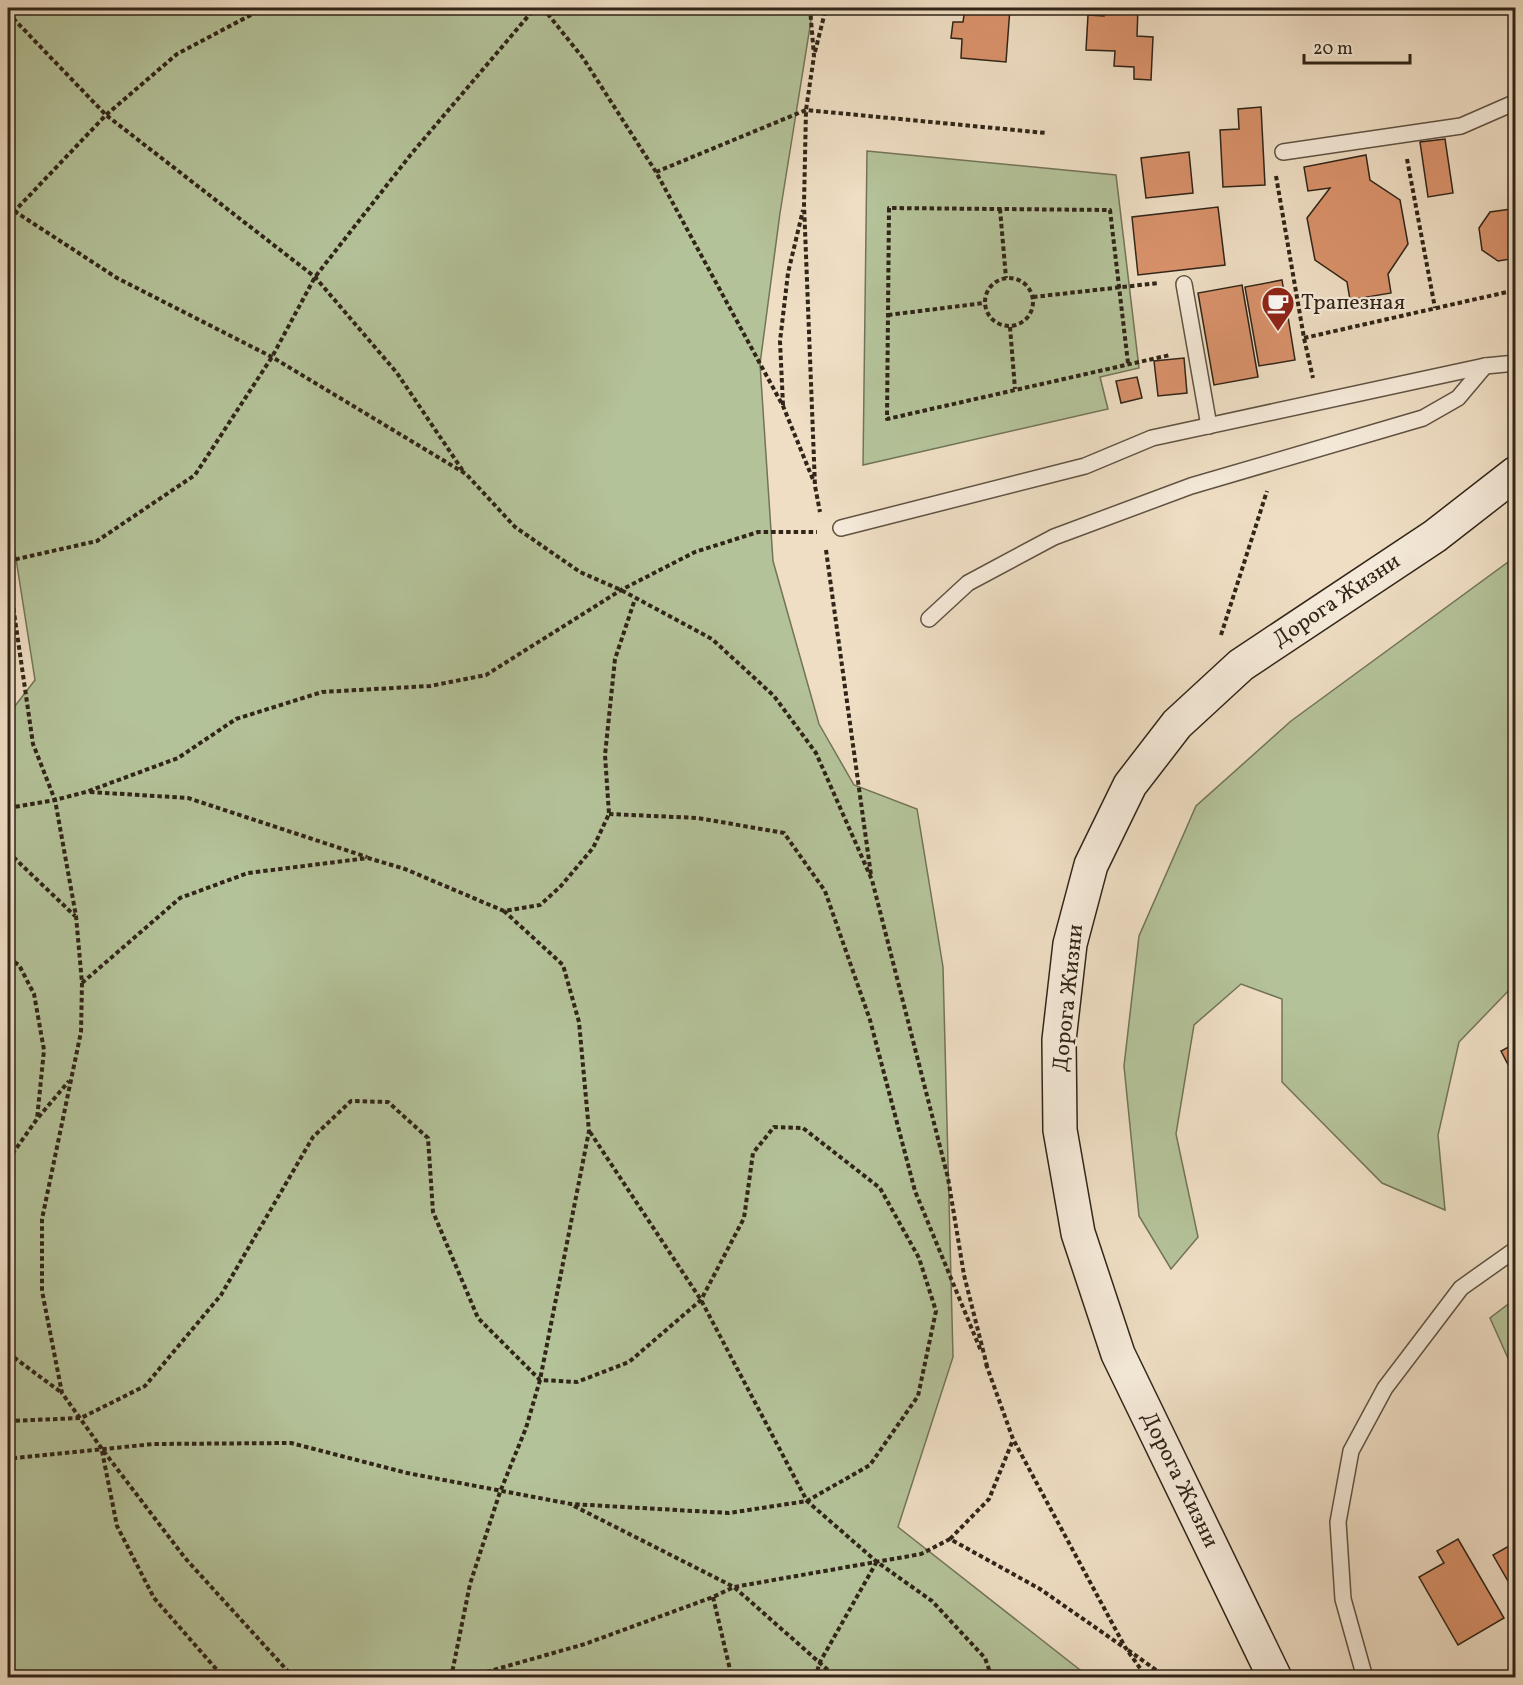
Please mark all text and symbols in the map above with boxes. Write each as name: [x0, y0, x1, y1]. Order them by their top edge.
scale bar: [1304, 27, 1410, 65]
text: 20 m: [1313, 37, 1353, 62]
cafe icon: Трапезная: [1260, 285, 1296, 332]
place label: Трапезная: [1301, 288, 1405, 319]
street label: Дорога Жизни: [1267, 547, 1407, 655]
street label: Дорога Жизни: [1046, 923, 1092, 1073]
street label: Дорога Жизни: [1133, 1407, 1225, 1553]

